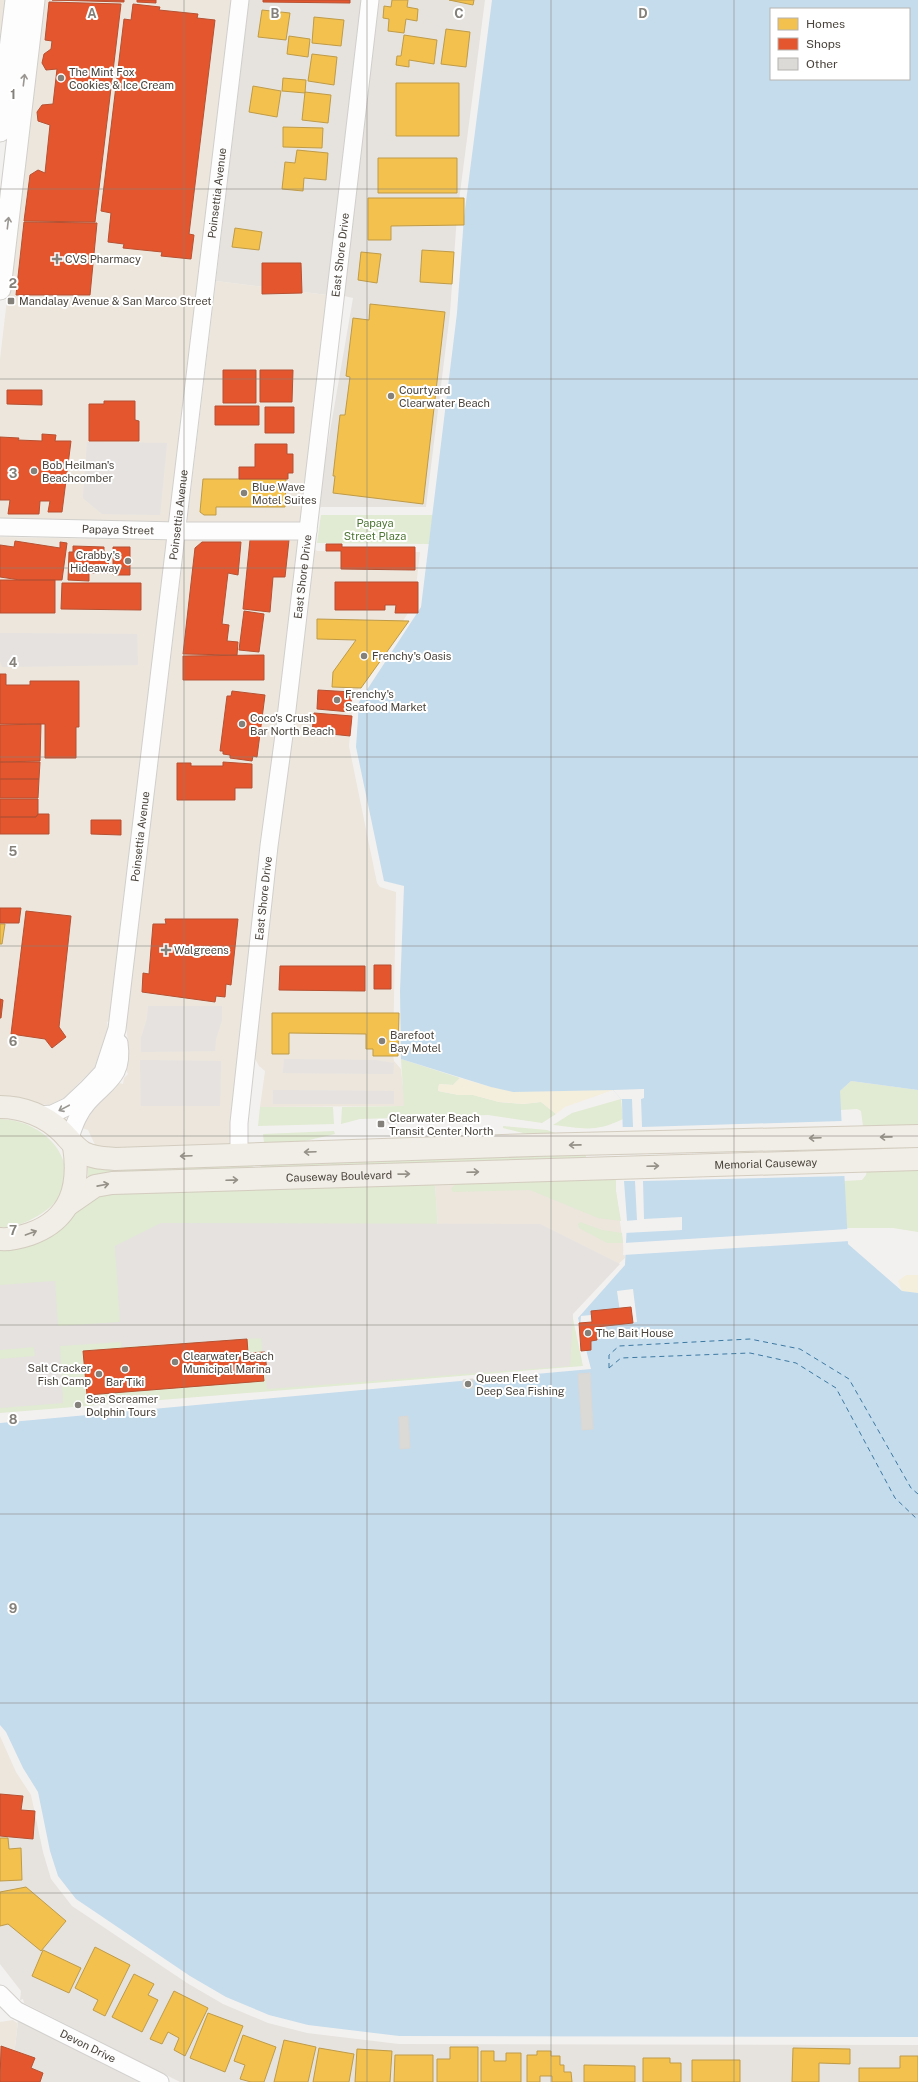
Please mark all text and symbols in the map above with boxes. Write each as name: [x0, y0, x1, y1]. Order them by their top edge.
text: A: [87, 6, 97, 21]
text: B: [271, 6, 280, 21]
text: C: [454, 6, 464, 21]
text: D: [638, 6, 648, 21]
legend: [770, 8, 910, 80]
text: Homes: [806, 17, 845, 31]
text: Shops: [806, 37, 841, 51]
text: Other: [806, 57, 838, 71]
place label: The Mint Fox Cookies & Ice Cream: [69, 66, 174, 91]
marker: The Mint Fox Cookies & Ice Cream: [56, 73, 66, 83]
one-way arrow: [21, 74, 28, 87]
text: 1: [10, 87, 16, 102]
street label: Poinsettia Avenue: [206, 147, 228, 239]
street label: East Shore Drive: [329, 212, 351, 298]
one-way arrow: [4, 217, 12, 230]
place label: CVS Pharmacy: [65, 253, 141, 265]
marker: CVS Pharmacy: [52, 254, 62, 264]
text: 2: [9, 276, 17, 291]
place label: Mandalay Avenue & San Marco Street: [19, 295, 212, 307]
marker: Mandalay Avenue & San Marco Street: [6, 296, 16, 306]
place label: Courtyard Clearwater Beach: [399, 384, 490, 409]
marker: Courtyard Clearwater Beach: [386, 391, 396, 401]
place label: Bob Heilman's Beachcomber: [42, 459, 115, 484]
text: 3: [9, 466, 18, 481]
marker: Bob Heilman's Beachcomber: [29, 466, 39, 476]
street label: Poinsettia Avenue: [167, 469, 190, 561]
place label: Blue Wave Motel Suites: [252, 481, 317, 506]
marker: Blue Wave Motel Suites: [239, 488, 249, 498]
park label: Papaya Street Plaza: [344, 517, 406, 542]
street label: Papaya Street: [82, 523, 154, 536]
street label: East Shore Drive: [292, 534, 313, 619]
place label: Crabby's Hideaway: [70, 549, 120, 574]
marker: Crabby's Hideaway: [123, 556, 133, 566]
place label: Frenchy's Oasis: [372, 650, 452, 662]
marker: Frenchy's Oasis: [359, 651, 369, 661]
text: 4: [9, 655, 18, 670]
place label: Frenchy's Seafood Market: [345, 688, 427, 713]
marker: Frenchy's Seafood Market: [332, 695, 342, 705]
place label: Coco's Crush Bar North Beach: [250, 712, 334, 737]
marker: Coco's Crush Bar North Beach: [237, 719, 247, 729]
street label: Poinsettia Avenue: [129, 791, 151, 882]
text: 5: [9, 844, 18, 859]
street label: East Shore Drive: [253, 856, 274, 941]
place label: Walgreens: [174, 944, 229, 956]
marker: Walgreens: [161, 945, 171, 955]
place label: Barefoot Bay Motel: [390, 1029, 441, 1054]
text: 6: [9, 1034, 18, 1049]
marker: Barefoot Bay Motel: [377, 1036, 387, 1046]
one-way arrow: [58, 1105, 70, 1112]
place label: Clearwater Beach Transit Center North: [389, 1112, 493, 1137]
marker: Clearwater Beach Transit Center North: [376, 1119, 386, 1129]
one-way arrow: [880, 1133, 893, 1141]
one-way arrow: [809, 1135, 822, 1142]
one-way arrow: [569, 1141, 582, 1149]
one-way arrow: [304, 1148, 317, 1156]
one-way arrow: [180, 1153, 193, 1160]
street label: Memorial Causeway: [714, 1156, 817, 1171]
one-way arrow: [646, 1163, 659, 1170]
one-way arrow: [466, 1168, 479, 1176]
street label: Causeway Boulevard: [286, 1169, 392, 1184]
one-way arrow: [397, 1170, 410, 1178]
one-way arrow: [225, 1176, 238, 1183]
one-way arrow: [96, 1180, 109, 1188]
text: 7: [9, 1223, 17, 1238]
one-way arrow: [25, 1229, 37, 1237]
place label: The Bait House: [596, 1327, 674, 1339]
marker: The Bait House: [583, 1328, 593, 1338]
place label: Clearwater Beach Municipal Marina: [183, 1350, 274, 1375]
marker: Clearwater Beach Municipal Marina: [170, 1357, 180, 1367]
place label: Salt Cracker Fish Camp: [28, 1362, 91, 1387]
marker: Bar Tiki: [120, 1364, 130, 1374]
marker: Salt Cracker Fish Camp: [94, 1369, 104, 1379]
place label: Queen Fleet Deep Sea Fishing: [476, 1372, 565, 1397]
place label: Bar Tiki: [106, 1376, 144, 1388]
marker: Queen Fleet Deep Sea Fishing: [463, 1379, 473, 1389]
place label: Sea Screamer Dolphin Tours: [86, 1393, 158, 1418]
marker: Sea Screamer Dolphin Tours: [73, 1400, 83, 1410]
text: 8: [9, 1412, 18, 1427]
text: 9: [9, 1601, 17, 1616]
street label: Devon Drive: [58, 2027, 118, 2065]

